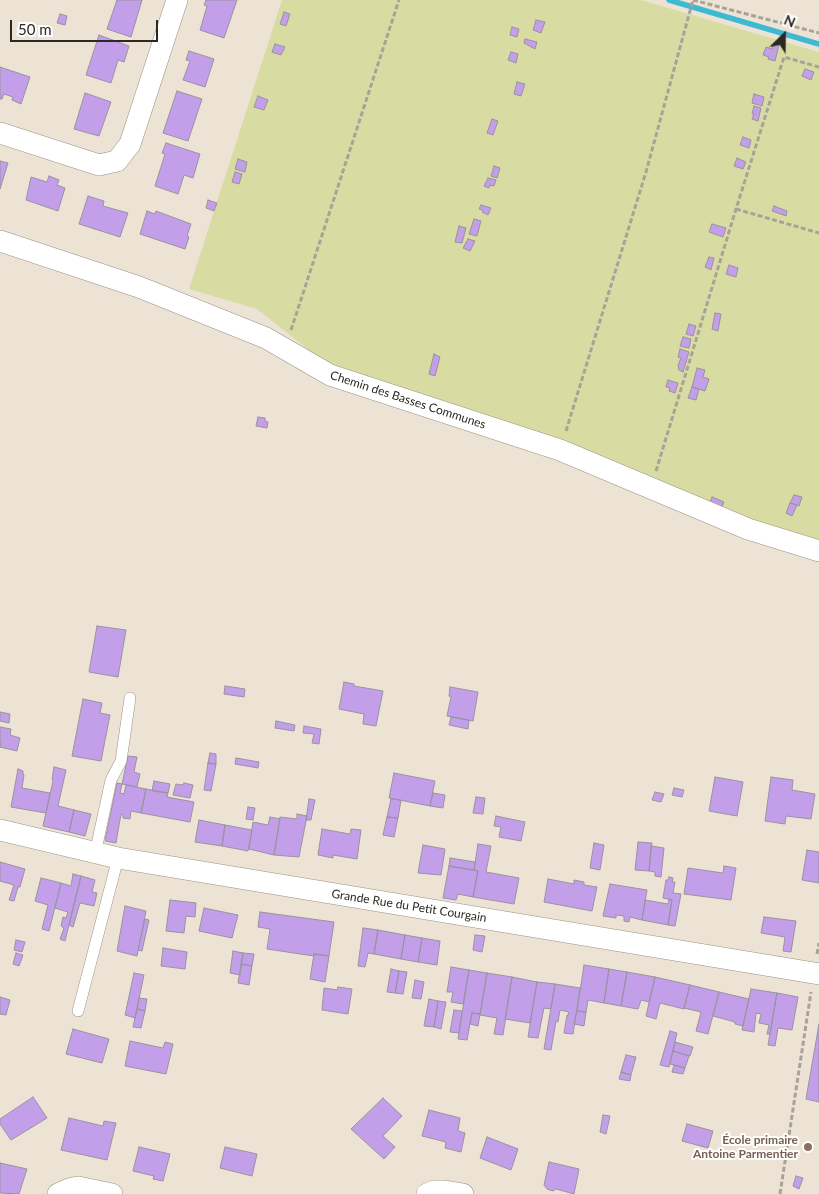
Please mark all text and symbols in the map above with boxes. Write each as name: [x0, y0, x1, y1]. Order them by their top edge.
scale bar: [12, 10, 160, 42]
north arrow: [759, 10, 809, 60]
text: N: [782, 11, 798, 31]
text: 50 m: [18, 20, 52, 38]
street label: Chemin des Basses Communes: [328, 368, 488, 432]
street label: Grande Rue du Petit Courgain: [330, 887, 488, 925]
place label: École primaire Antoine Parmentier: [693, 1133, 798, 1161]
marker: École primaire Antoine Parmentier: [802, 1141, 814, 1153]

